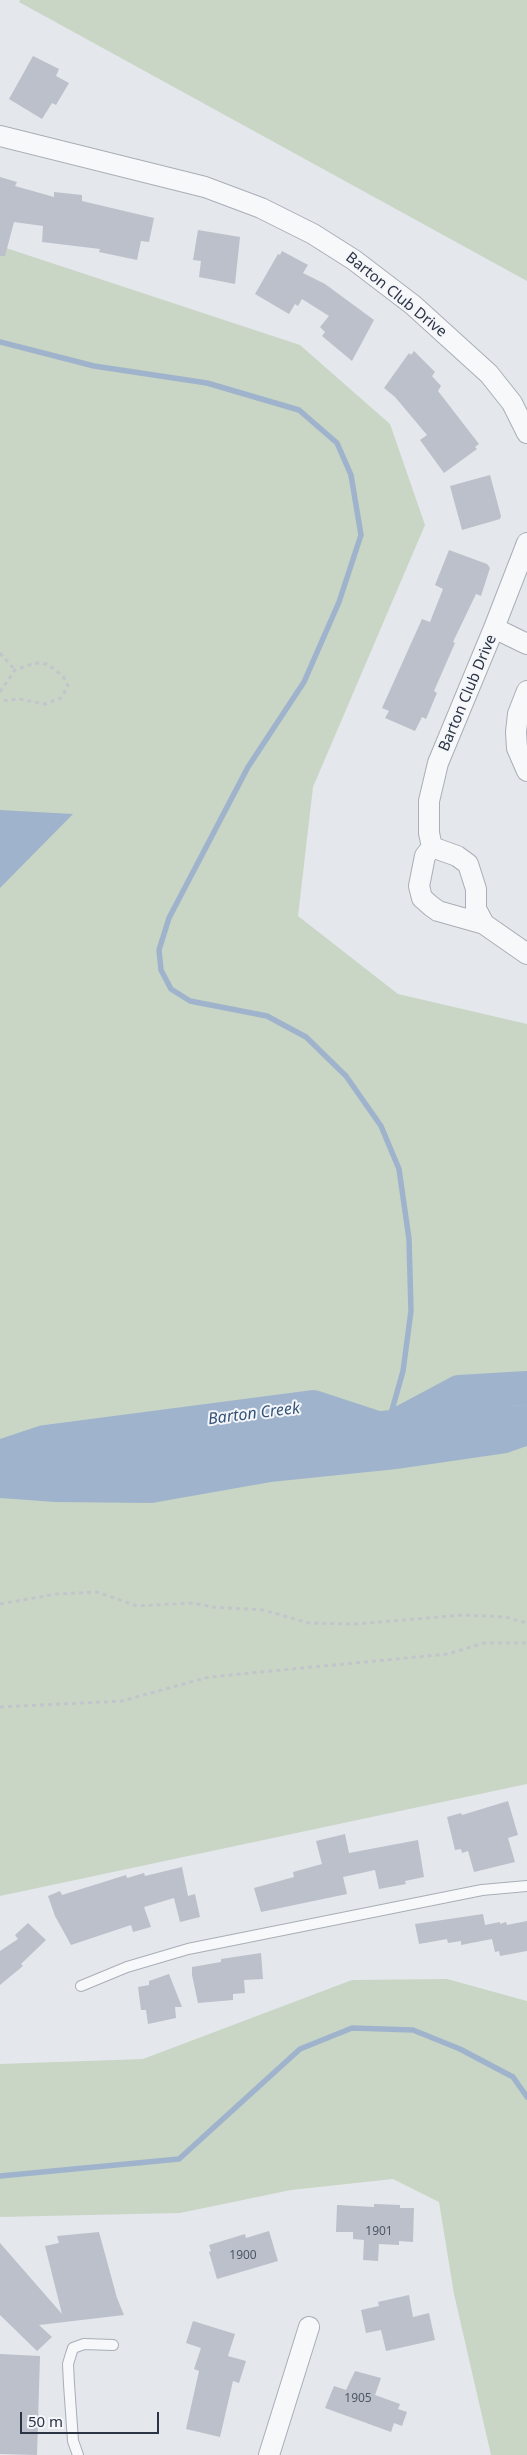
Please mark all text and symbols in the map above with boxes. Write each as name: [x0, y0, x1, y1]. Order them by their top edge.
street label: Barton Club Drive: [342, 249, 450, 341]
street label: Barton Club Drive: [435, 632, 501, 754]
water label: Barton Creek: [207, 1399, 301, 1429]
house number: 1901: [365, 2225, 393, 2239]
house number: 1900: [229, 2249, 257, 2263]
house number: 1905: [344, 2392, 372, 2406]
scale bar: [22, 2402, 161, 2434]
text: 50 m: [28, 2411, 63, 2431]

